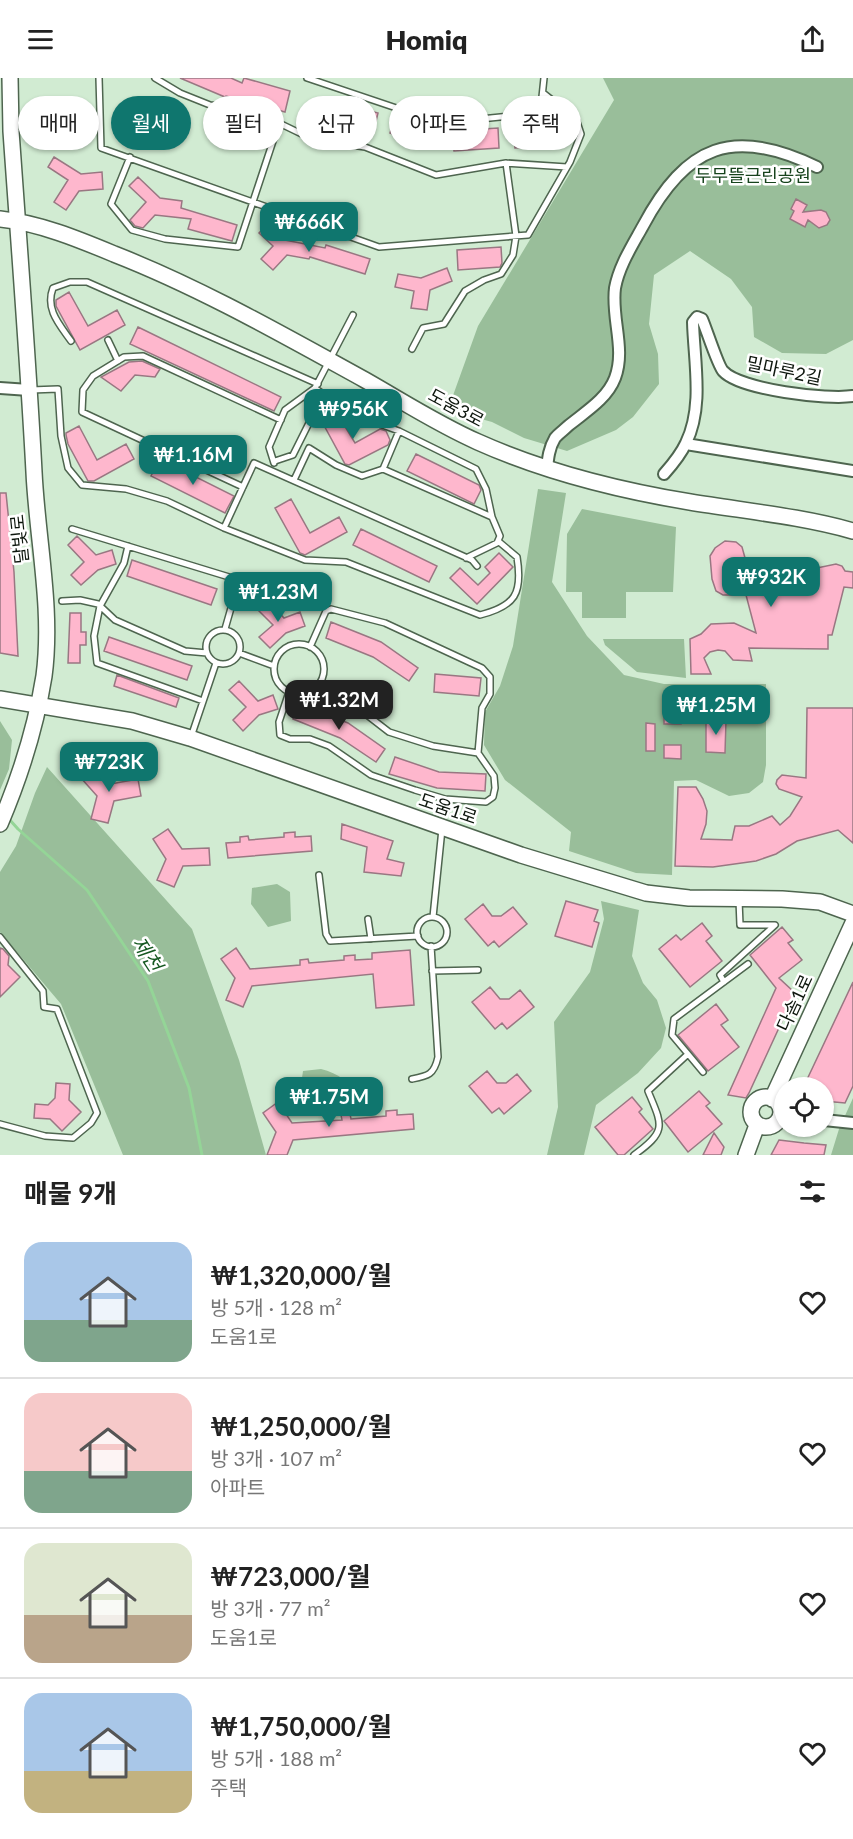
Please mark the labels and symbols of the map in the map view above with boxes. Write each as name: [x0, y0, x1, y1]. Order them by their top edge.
park label: 두무뜰근린공원: [695, 164, 811, 186]
pin: ₩666K: [267, 202, 351, 253]
street label: 밀마루2길: [744, 351, 824, 389]
street label: 도움3로: [425, 383, 488, 431]
pin: ₩956K: [311, 389, 395, 440]
pin: ₩1.16M: [144, 435, 242, 486]
street label: 달빛로: [5, 513, 33, 565]
pin: ₩932K: [729, 557, 813, 608]
pin: ₩1.23M: [229, 572, 327, 623]
pin: ₩1.32M: [290, 680, 388, 731]
pin: ₩1.25M: [667, 685, 765, 736]
pin: ₩723K: [67, 742, 151, 793]
street label: 도움1로: [416, 788, 480, 828]
water label: 제천: [128, 931, 169, 978]
street label: 다솜1로: [771, 971, 817, 1034]
pin: ₩1.75M: [280, 1077, 378, 1128]

